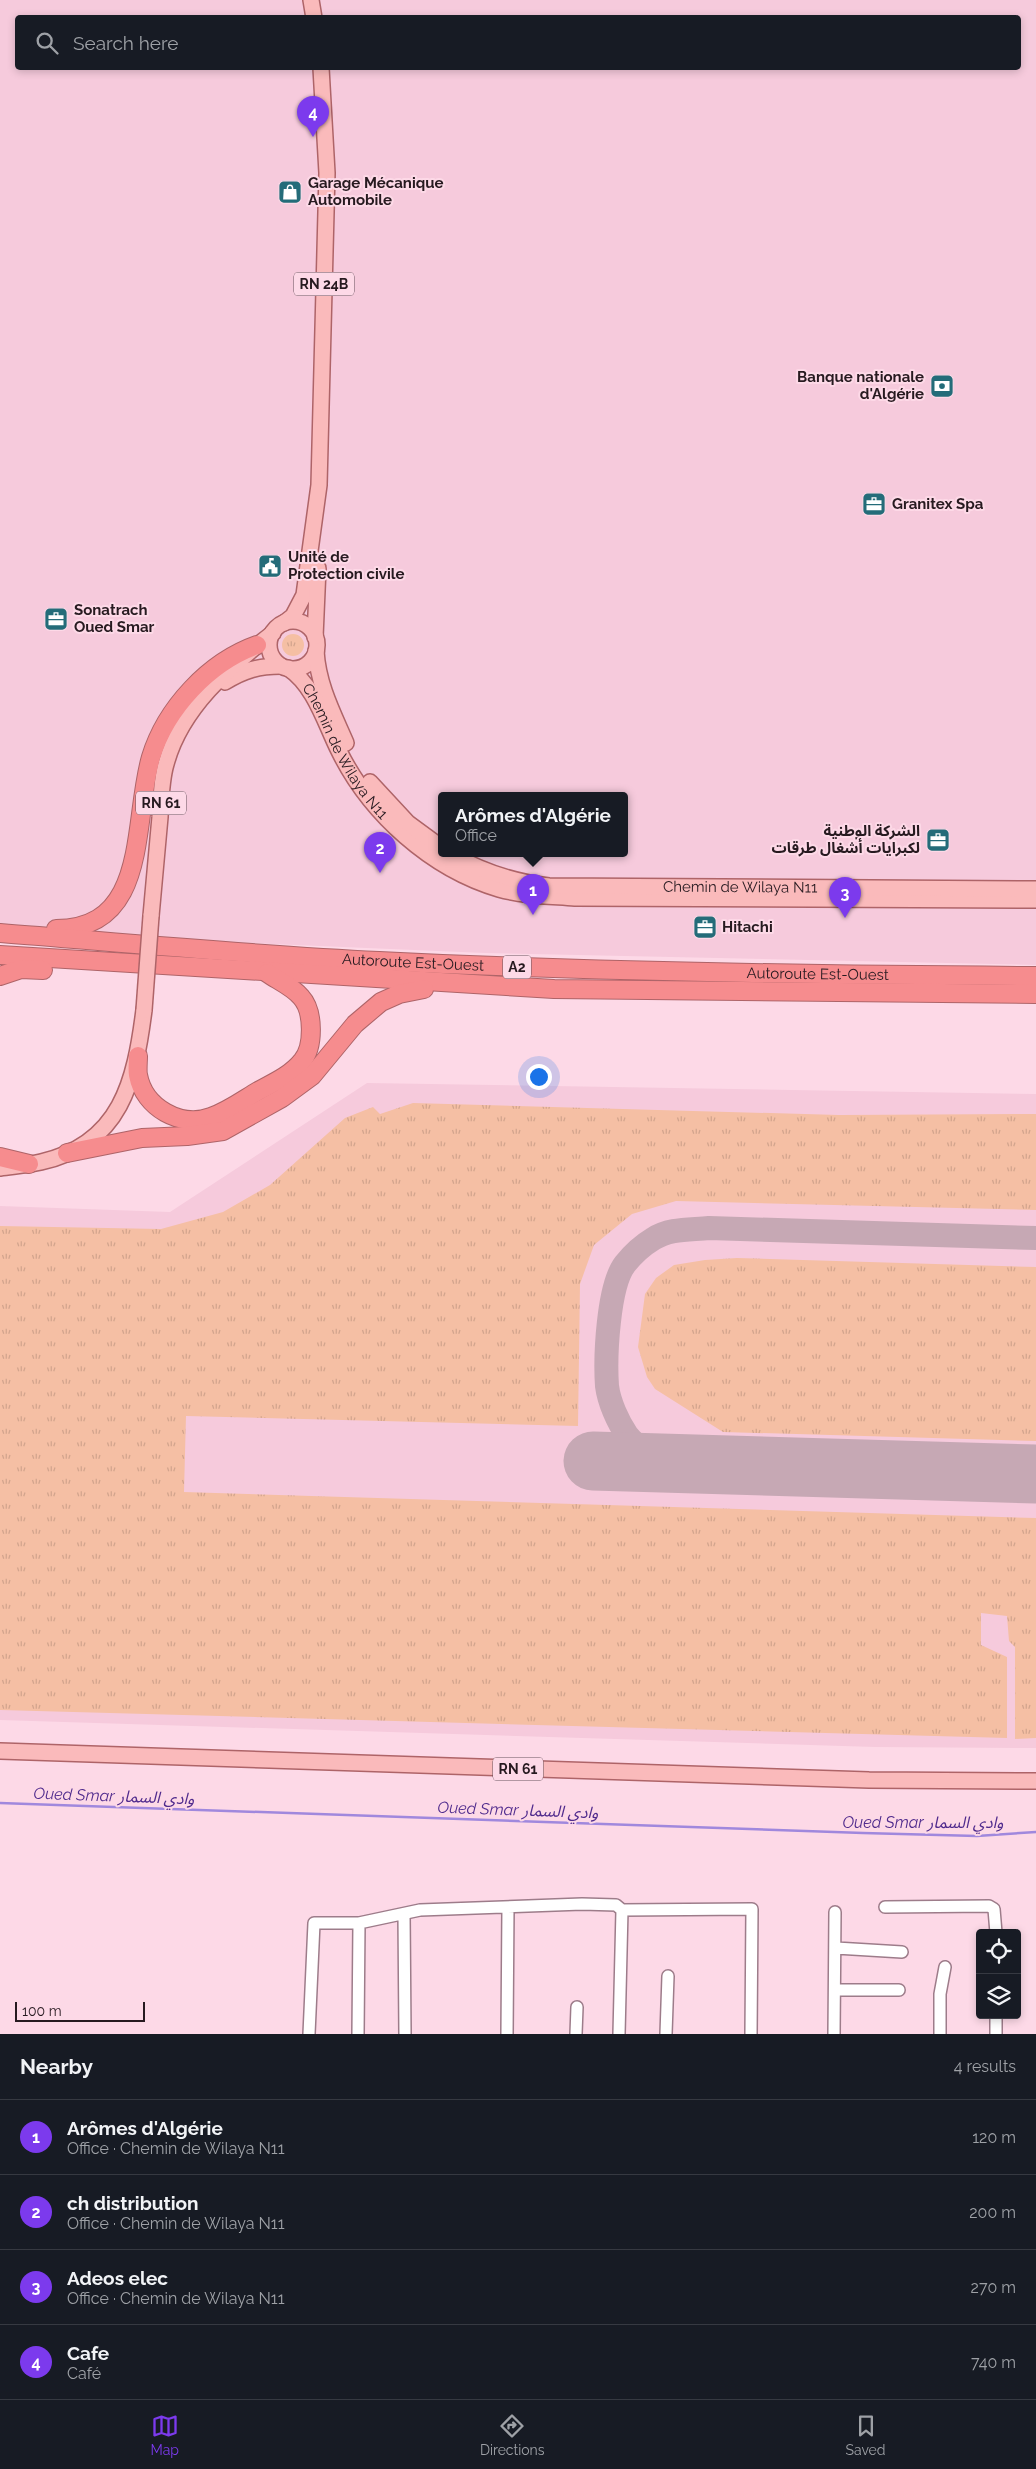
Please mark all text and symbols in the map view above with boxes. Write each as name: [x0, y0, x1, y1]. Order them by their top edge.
search box: [15, 15, 1021, 70]
icon: search: [33, 29, 61, 57]
text: Search here: [73, 32, 179, 54]
pin: 4: [297, 96, 329, 137]
place label: Garage Mécanique Automobile: [308, 174, 444, 209]
shop icon: Garage Mécanique Automobile: [277, 179, 303, 205]
road number: RN 24B: [294, 272, 354, 296]
place label: Banque nationale d'Algérie: [797, 368, 924, 403]
bank icon: Banque nationale d'Algérie: [929, 373, 955, 399]
office icon: Granitex Spa: [861, 491, 887, 517]
place label: Granitex Spa: [892, 495, 984, 513]
place label: Unité de Protection civile: [288, 548, 405, 583]
public building icon: Unité de Protection civile: [257, 553, 283, 579]
place label: Sonatrach Oued Smar: [74, 601, 155, 636]
office icon: Sonatrach Oued Smar: [43, 606, 69, 632]
street label: Chemin de Wilaya N11: [298, 680, 392, 823]
road number: RN 61: [136, 791, 186, 814]
popup: [438, 792, 628, 857]
text: Arômes d'Algérie: [455, 804, 611, 826]
place label: الشركة الوطنية لكبرايات أشغال طرقات: [771, 822, 920, 857]
text: Office: [455, 826, 497, 845]
office icon: الشركة الوطنية لكبرايات أشغال طرقات: [925, 827, 951, 853]
pin: 2: [364, 832, 396, 873]
pin: 1: [517, 874, 549, 915]
pin: 3: [829, 877, 861, 918]
street label: Chemin de Wilaya N11: [663, 878, 818, 897]
office icon: Hitachi: [692, 914, 718, 940]
place label: Hitachi: [722, 918, 773, 936]
street label: Autoroute Est-Ouest: [341, 950, 484, 975]
road number: A2: [503, 956, 531, 979]
street label: Autoroute Est-Ouest: [746, 964, 889, 984]
your location: [526, 1064, 552, 1090]
road number: RN 61: [493, 1758, 543, 1780]
water label: Oued Smar وادي السمار: [33, 1784, 195, 1812]
water label: Oued Smar وادي السمار: [437, 1798, 599, 1826]
water label: Oued Smar وادي السمار: [843, 1813, 1004, 1835]
map controls: [976, 1929, 1021, 2019]
button: locate: [976, 1929, 1021, 1974]
button: layers: [976, 1974, 1021, 2019]
scale bar: [15, 1999, 145, 2022]
text: 100 m: [22, 2003, 62, 2019]
text: Nearby: [20, 2054, 93, 2079]
text: 4 results: [954, 2057, 1016, 2076]
text: Arômes d'Algérie: [67, 2117, 223, 2139]
text: 1: [32, 2128, 40, 2147]
text: 120 m: [972, 2128, 1016, 2147]
text: Office · Chemin de Wilaya N11: [67, 2139, 285, 2158]
text: ch distribution: [67, 2192, 199, 2214]
text: 2: [31, 2203, 41, 2222]
text: 200 m: [969, 2203, 1016, 2222]
text: Office · Chemin de Wilaya N11: [67, 2214, 285, 2233]
text: Adeos elec: [67, 2267, 168, 2289]
text: 3: [32, 2278, 40, 2297]
text: 270 m: [971, 2278, 1016, 2297]
text: Office · Chemin de Wilaya N11: [67, 2289, 285, 2308]
text: Cafe: [67, 2342, 109, 2364]
text: 4: [31, 2353, 41, 2372]
text: 740 m: [971, 2353, 1016, 2372]
text: Café: [67, 2364, 101, 2383]
tab: Map: [150, 2412, 179, 2458]
tab: Directions: [480, 2412, 545, 2458]
tab: Saved: [845, 2412, 886, 2458]

